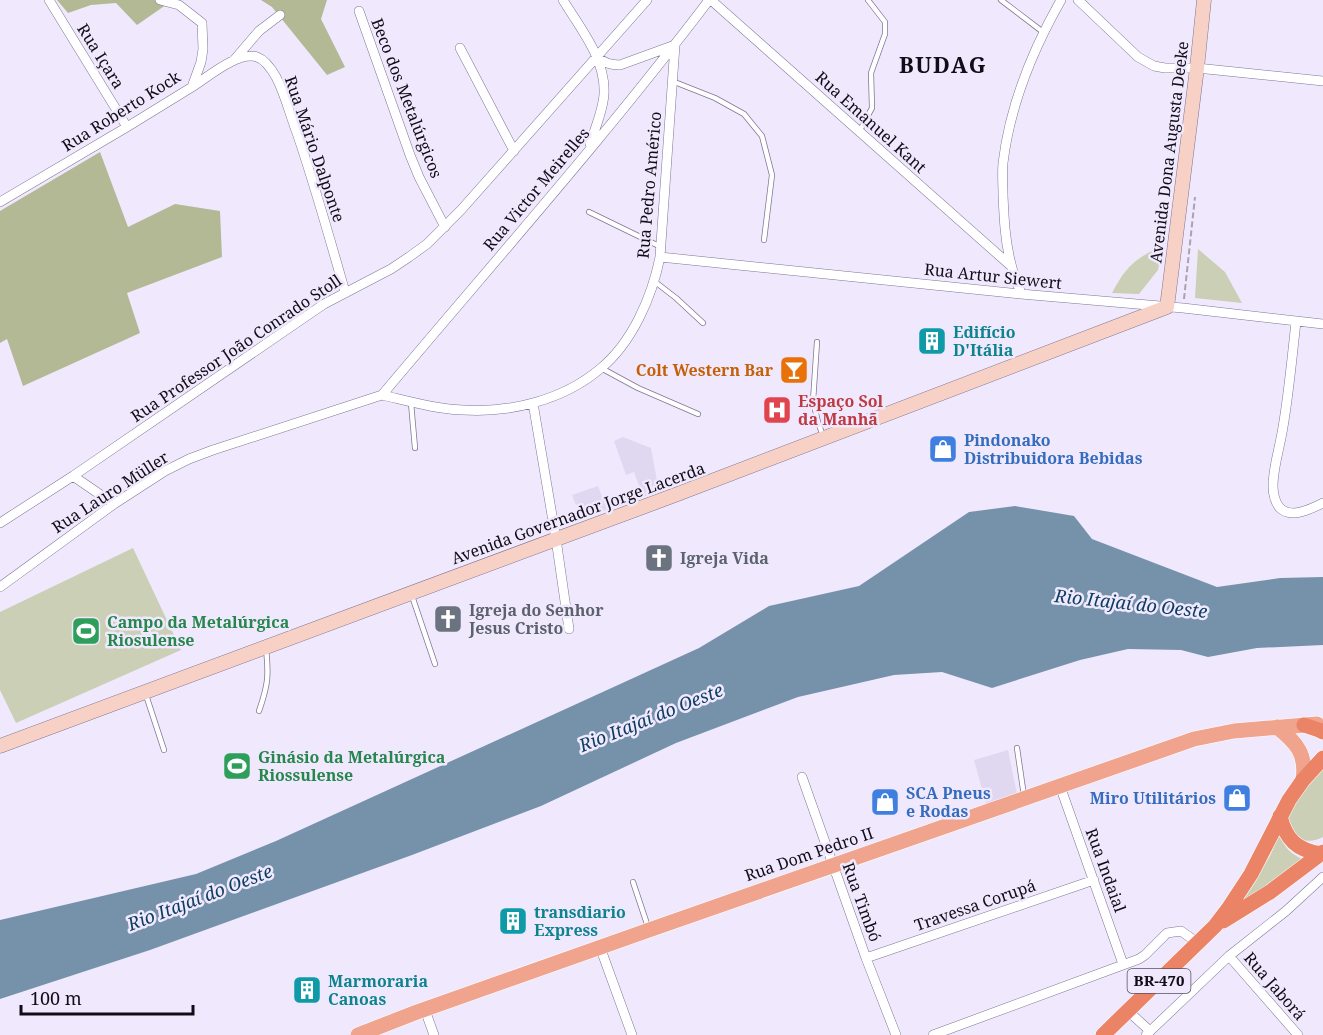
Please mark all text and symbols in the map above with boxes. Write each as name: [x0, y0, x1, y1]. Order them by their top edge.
street label: Beco dos Metalúrgicos: [366, 15, 448, 181]
street label: Rua Içara: [72, 19, 130, 93]
street label: Avenida Dona Augusta Deeke: [1144, 40, 1194, 264]
district label: BUDAG: [899, 49, 987, 79]
street label: Rua Roberto Kock: [58, 65, 185, 156]
street label: Rua Emanuel Kant: [811, 66, 931, 178]
street label: Rua Mário Dalponte: [280, 73, 350, 225]
street label: Rua Pedro Américo: [632, 111, 666, 259]
street label: Rua Victor Meirelles: [478, 123, 594, 255]
street label: Rua Artur Siewert: [923, 258, 1063, 294]
street label: Rua Professor João Conrado Stoll: [126, 269, 346, 427]
place label: Edifício D'Itália: [953, 321, 1016, 361]
building icon: Edifício D'Itália: [916, 325, 948, 357]
bar icon: Colt Western Bar: [778, 354, 810, 386]
place label: Colt Western Bar: [636, 359, 774, 381]
place label: Espaço Sol da Manhã: [798, 390, 884, 430]
hospital icon: Espaço Sol da Manhã: [761, 394, 793, 426]
place label: Pindonako Distribuidora Bebidas: [964, 429, 1143, 469]
shop icon: Pindonako Distribuidora Bebidas: [927, 433, 959, 465]
street label: Rua Lauro Müller: [47, 446, 173, 538]
street label: Avenida Governador Jorge Lacerda: [448, 457, 708, 569]
church icon: Igreja Vida: [643, 542, 675, 574]
place label: Igreja Vida: [680, 547, 769, 569]
water label: Rio Itajaí do Oeste: [1053, 583, 1209, 623]
place label: Igreja do Senhor Jesus Cristo: [468, 599, 604, 639]
church icon: Igreja do Senhor Jesus Cristo: [432, 603, 464, 635]
place label: Campo da Metalúrgica Riosulense: [107, 611, 290, 651]
sports icon: Campo da Metalúrgica Riosulense: [70, 615, 102, 647]
water label: Rio Itajaí do Oeste: [574, 677, 726, 757]
place label: Ginásio da Metalúrgica Riossulense: [258, 746, 446, 786]
sports icon: Ginásio da Metalúrgica Riossulense: [221, 750, 253, 782]
place label: SCA Pneus e Rodas: [906, 782, 991, 822]
shop icon: Miro Utilitários: [1221, 782, 1253, 814]
shop icon: SCA Pneus e Rodas: [869, 786, 901, 818]
place label: Miro Utilitários: [1090, 787, 1216, 809]
street label: Rua Dom Pedro II: [742, 822, 876, 886]
street label: Rua Indaial: [1081, 825, 1131, 915]
water label: Rio Itajaí do Oeste: [123, 858, 276, 936]
street label: Rua Timbó: [837, 859, 887, 945]
street label: Travessa Corupá: [911, 874, 1039, 936]
place label: transdiario Express: [534, 901, 626, 941]
building icon: transdiario Express: [497, 905, 529, 937]
street label: Rua Jaborá: [1239, 947, 1311, 1025]
road number: BR-470: [1128, 969, 1190, 993]
place label: Marmoraria Canoas: [328, 970, 428, 1010]
building icon: Marmoraria Canoas: [291, 974, 323, 1006]
scale bar: [21, 978, 194, 1016]
text: 100 m: [30, 986, 82, 1010]

